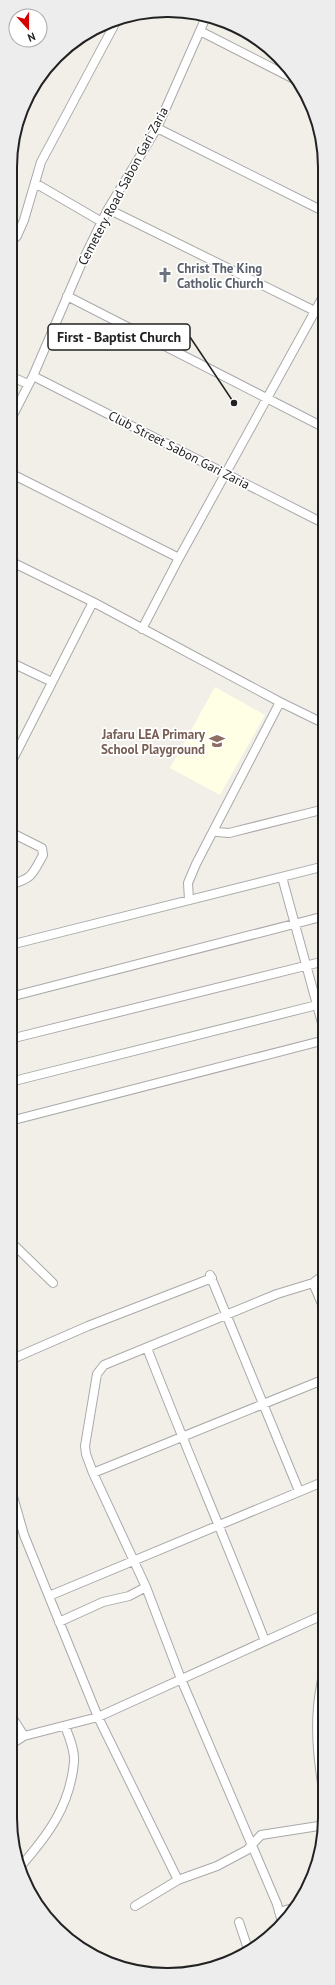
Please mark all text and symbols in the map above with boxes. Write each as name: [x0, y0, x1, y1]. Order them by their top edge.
north arrow: [8, 8, 48, 48]
text: N: [26, 30, 37, 45]
street label: Cemetery Road Sabon Gari Zaria: [74, 104, 172, 268]
place label: Christ The King Catholic Church: [177, 260, 264, 292]
church icon: Christ The King Catholic Church: [156, 266, 174, 284]
callout: First - Baptist Church: [48, 324, 190, 350]
text: First - Baptist Church: [57, 328, 181, 346]
street label: Club Street Sabon Gari Zaria: [105, 407, 253, 493]
place label: Jafaru LEA Primary School Playground: [101, 726, 206, 758]
school or university icon: Jafaru LEA Primary School Playground: [208, 732, 226, 750]

